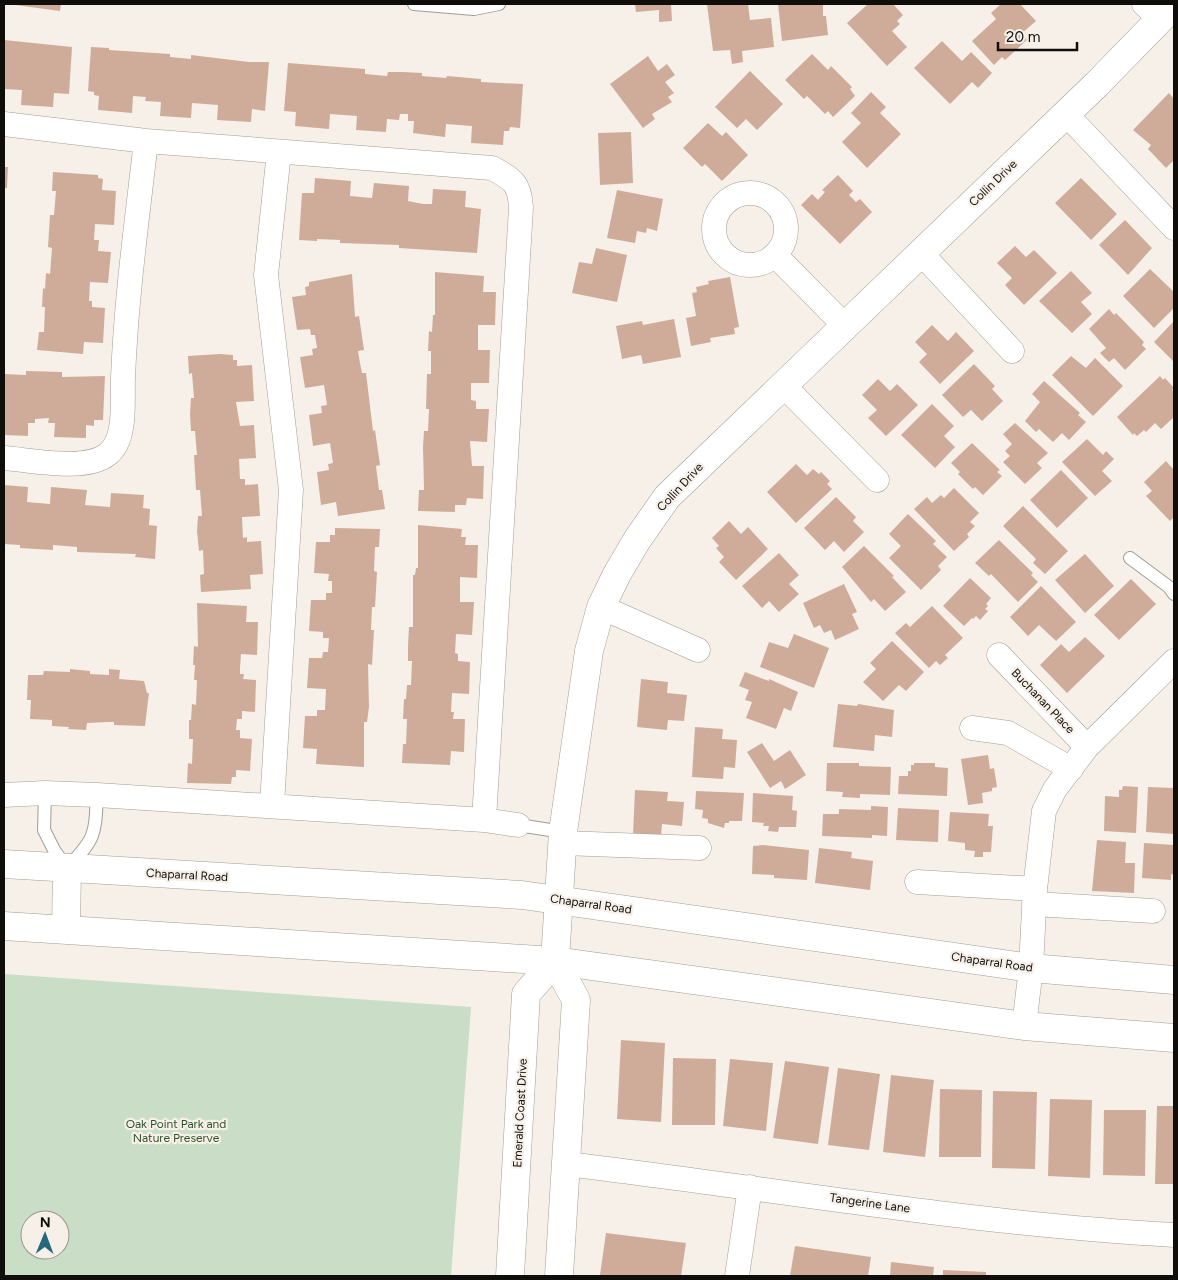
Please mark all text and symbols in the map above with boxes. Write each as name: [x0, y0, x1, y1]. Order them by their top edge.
scale bar: [998, 20, 1077, 52]
text: 20 m: [1006, 28, 1040, 46]
street label: Collin Drive: [966, 156, 1020, 209]
street label: Collin Drive: [654, 460, 706, 514]
street label: Buchanan Place: [1009, 666, 1078, 737]
street label: Chaparral Road: [146, 866, 228, 884]
street label: Chaparral Road: [549, 891, 633, 917]
street label: Chaparral Road: [950, 949, 1034, 975]
street label: Emerald Coast Drive: [510, 1058, 530, 1168]
park label: Oak Point Park and Nature Preserve: [126, 1117, 226, 1145]
street label: Tangerine Lane: [829, 1190, 911, 1216]
north arrow: [20, 1210, 70, 1260]
text: N: [40, 1214, 51, 1231]

